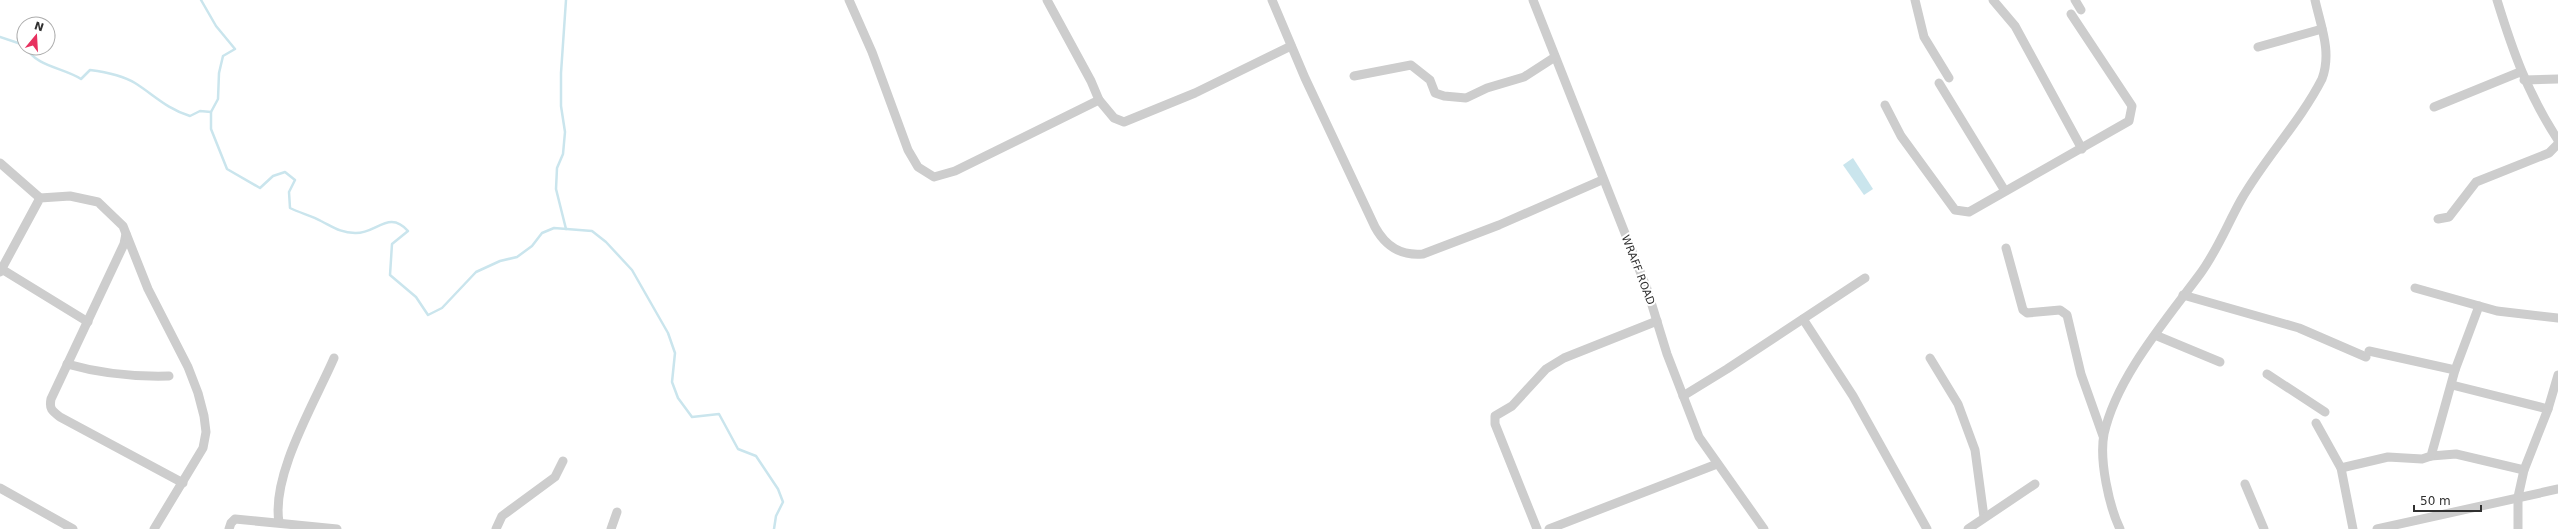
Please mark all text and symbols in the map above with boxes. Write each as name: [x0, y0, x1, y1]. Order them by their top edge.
north arrow: [16, 16, 56, 56]
text: N: [33, 19, 45, 35]
street label: WRAFF ROAD: [1619, 233, 1657, 307]
scale bar: [2414, 487, 2481, 513]
text: 50 m: [2420, 494, 2451, 508]

